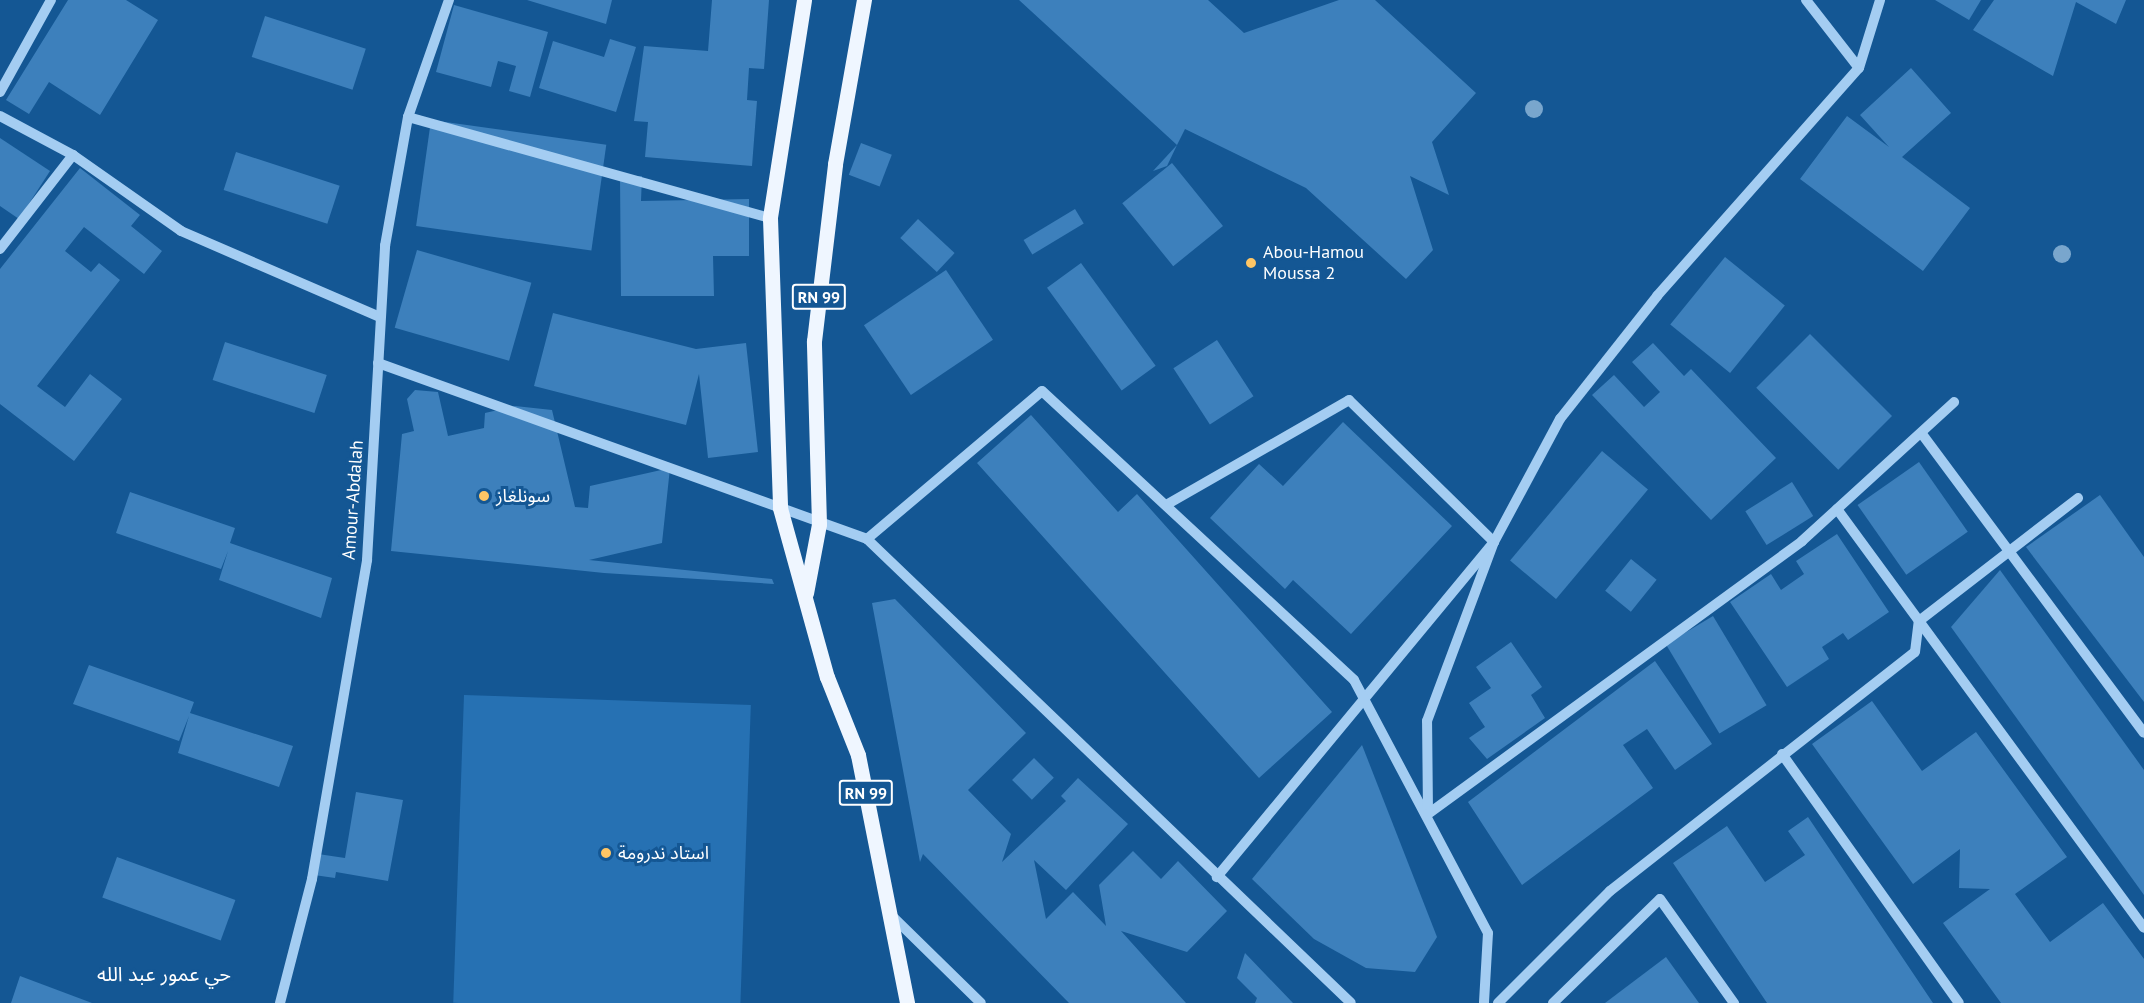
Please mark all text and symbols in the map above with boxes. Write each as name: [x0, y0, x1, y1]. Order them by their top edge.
place label: Abou-Hamou Moussa 2: [1263, 242, 1364, 284]
marker: Abou-Hamou Moussa 2: [1244, 256, 1258, 270]
road number: RN 99: [790, 284, 848, 310]
street label: Amour-Abdalah: [338, 439, 368, 561]
place label: سونلغاز: [496, 485, 550, 507]
marker: سونلغاز: [477, 489, 491, 503]
road number: RN 99: [838, 780, 894, 806]
place label: استاد ندرومة: [618, 842, 709, 864]
marker: استاد ندرومة: [599, 846, 613, 860]
district label: حي عمور عبد الله: [97, 962, 231, 986]

